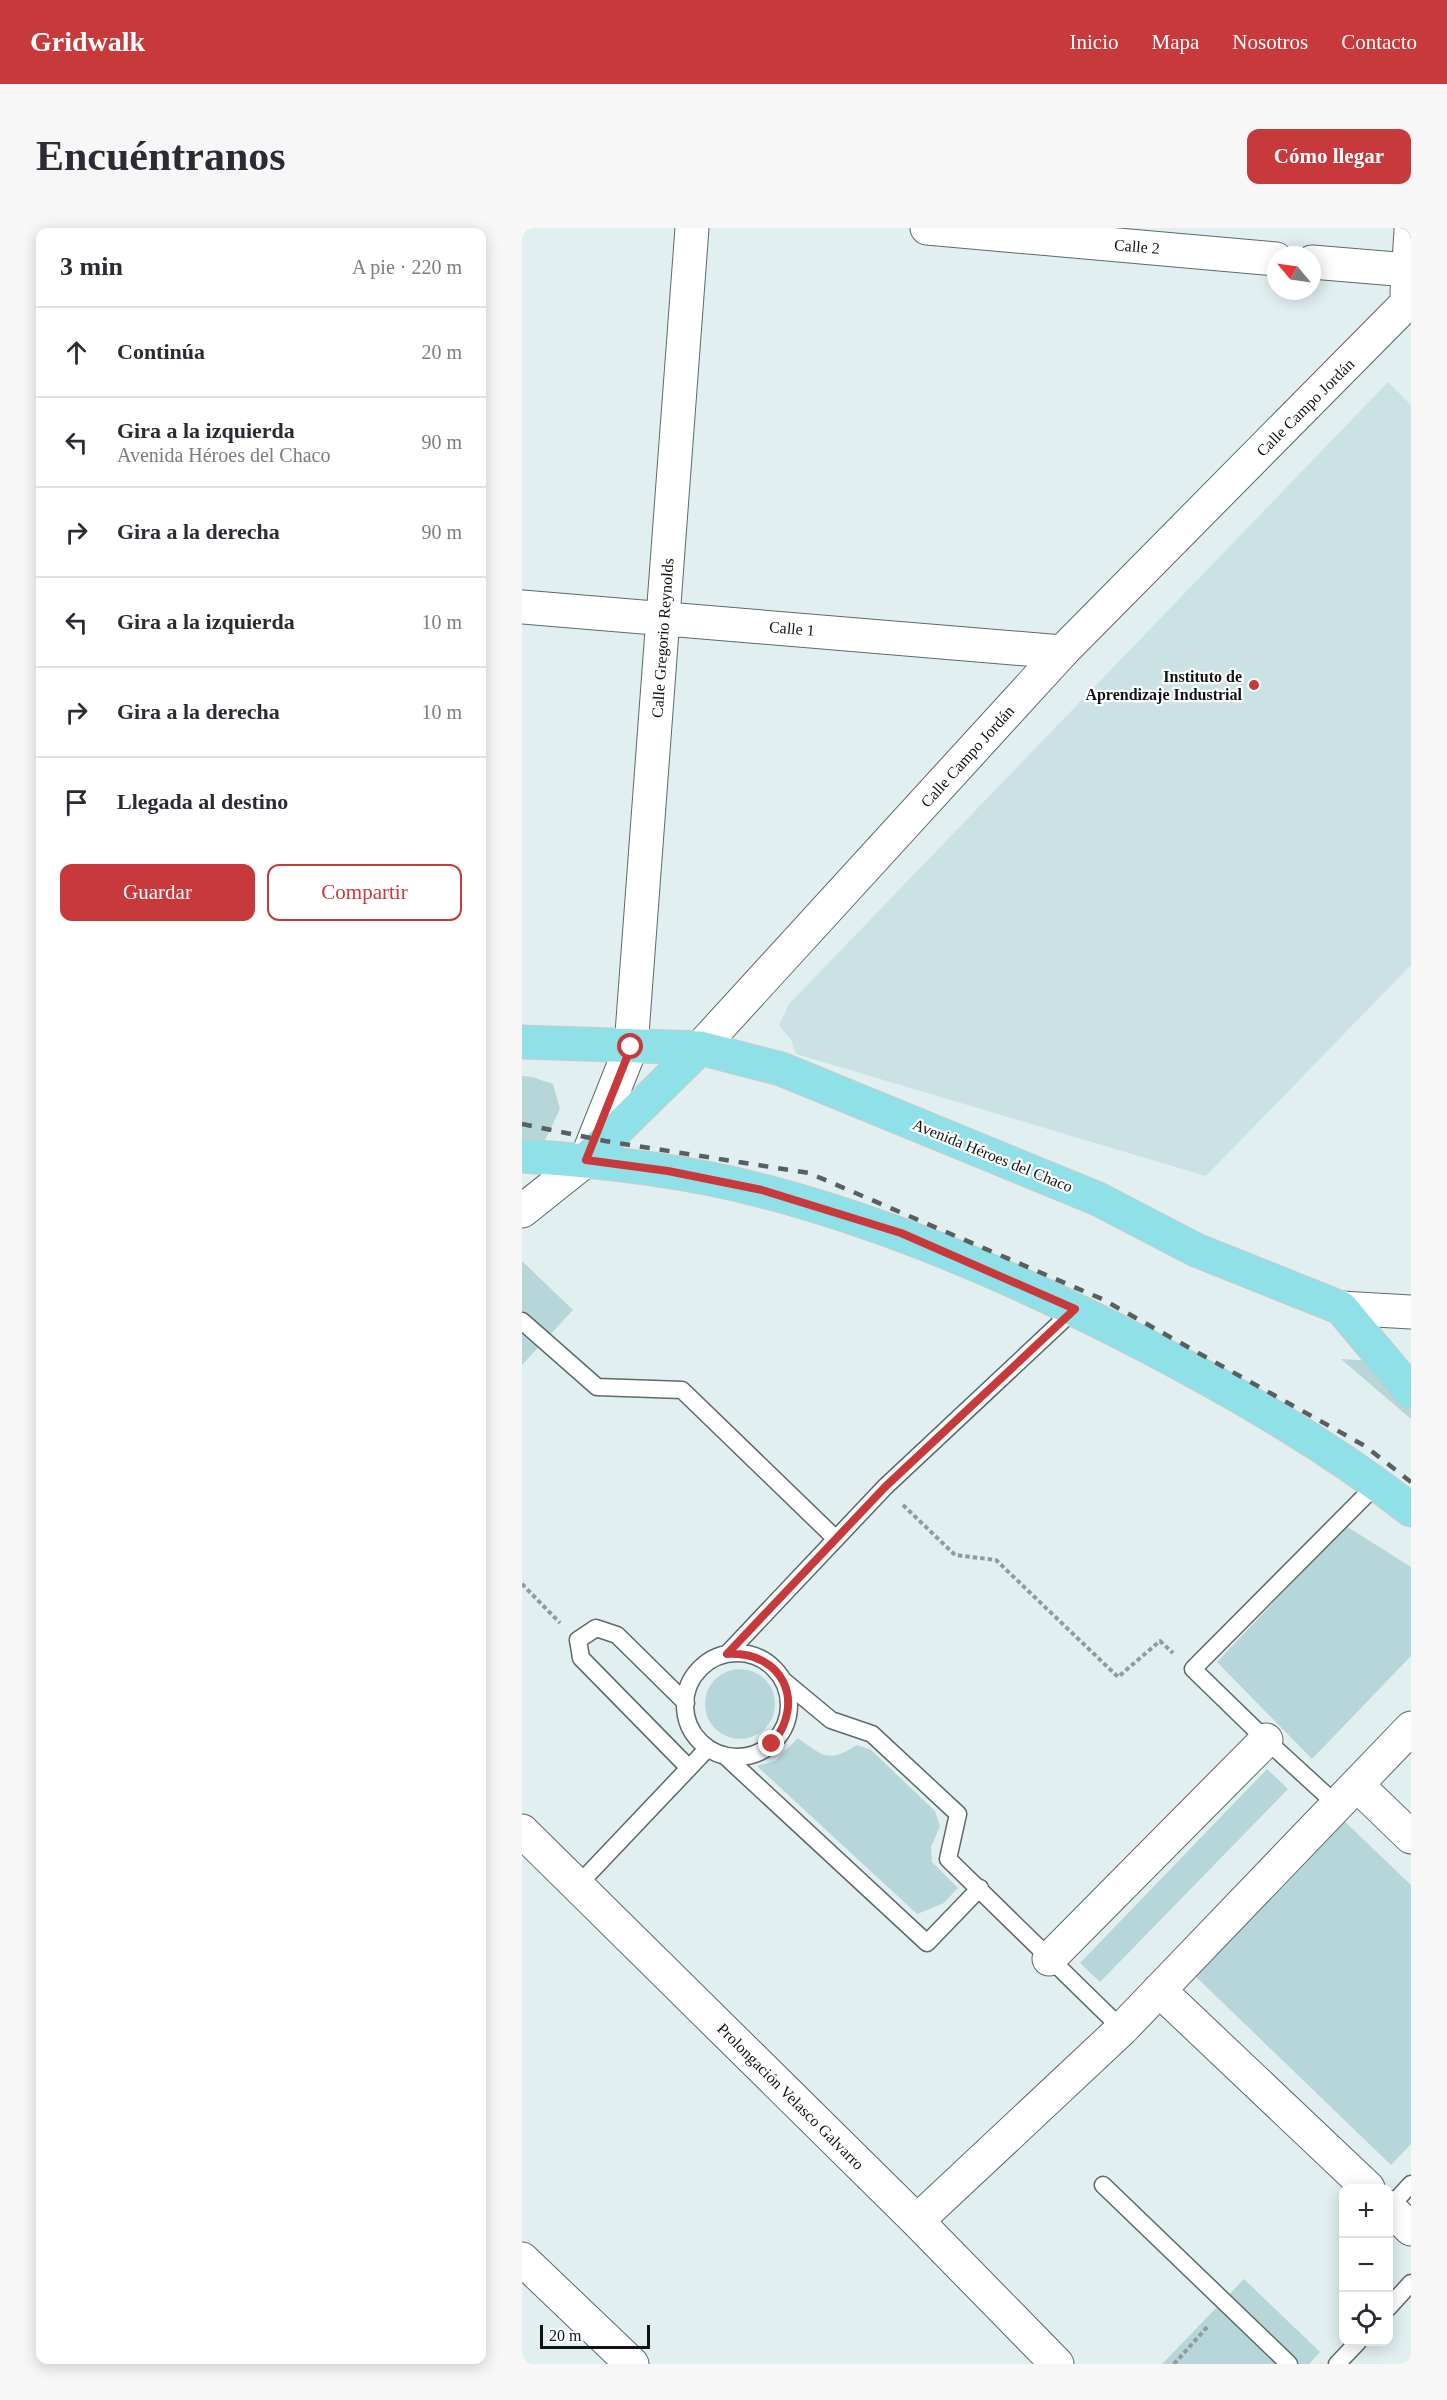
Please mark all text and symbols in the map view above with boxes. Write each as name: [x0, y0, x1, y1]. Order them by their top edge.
text: Gridwalk: [30, 26, 145, 57]
text: Inicio: [1070, 30, 1119, 54]
text: Mapa: [1152, 30, 1199, 54]
text: Nosotros: [1232, 30, 1308, 54]
text: Contacto: [1341, 30, 1417, 54]
button: Cómo llegar: [1247, 129, 1411, 184]
text: Encuéntranos: [36, 133, 286, 179]
street label: Calle 2: [1113, 236, 1160, 257]
north arrow: [1267, 246, 1321, 300]
text: 3 min: [60, 252, 123, 281]
text: A pie · 220 m: [352, 256, 462, 278]
icon: ahead: [60, 336, 93, 369]
text: Continúa: [117, 339, 205, 364]
text: 20 m: [421, 341, 462, 363]
street label: Calle Campo Jordán: [1253, 355, 1358, 460]
text: Gira a la izquierda: [117, 418, 295, 443]
icon: left: [60, 426, 93, 459]
text: 90 m: [421, 431, 462, 453]
text: Avenida Héroes del Chaco: [117, 444, 330, 466]
icon: right: [60, 516, 93, 549]
text: Gira a la derecha: [117, 519, 280, 544]
text: 90 m: [421, 521, 462, 543]
street label: Calle Gregorio Reynolds: [648, 558, 678, 718]
icon: left: [60, 606, 93, 639]
text: Gira a la izquierda: [117, 609, 295, 634]
text: 10 m: [421, 611, 462, 633]
street label: Calle 1: [768, 618, 815, 639]
place label: Instituto de Aprendizaje Industrial: [1085, 668, 1243, 704]
marker: Instituto de Aprendizaje Industrial: [1247, 678, 1261, 692]
icon: right: [60, 696, 93, 729]
text: Gira a la derecha: [117, 699, 280, 724]
text: 10 m: [421, 701, 462, 723]
street label: Calle Campo Jordán: [917, 702, 1018, 811]
icon: arrive: [60, 786, 93, 819]
text: Llegada al destino: [117, 789, 288, 814]
button: Guardar: [60, 864, 255, 921]
button: Compartir: [267, 864, 462, 921]
route start: [617, 1033, 643, 1059]
street label: Avenida Héroes del Chaco: [910, 1116, 1075, 1195]
route end: [758, 1730, 784, 1756]
street label: Prolongación Velasco Galvarro: [713, 2020, 867, 2174]
map controls: [1339, 2184, 1393, 2346]
button: +: [1339, 2184, 1393, 2238]
button: −: [1339, 2238, 1393, 2292]
button: locate: [1339, 2292, 1393, 2346]
scale bar: [540, 2322, 650, 2350]
text: 20 m: [549, 2327, 581, 2344]

